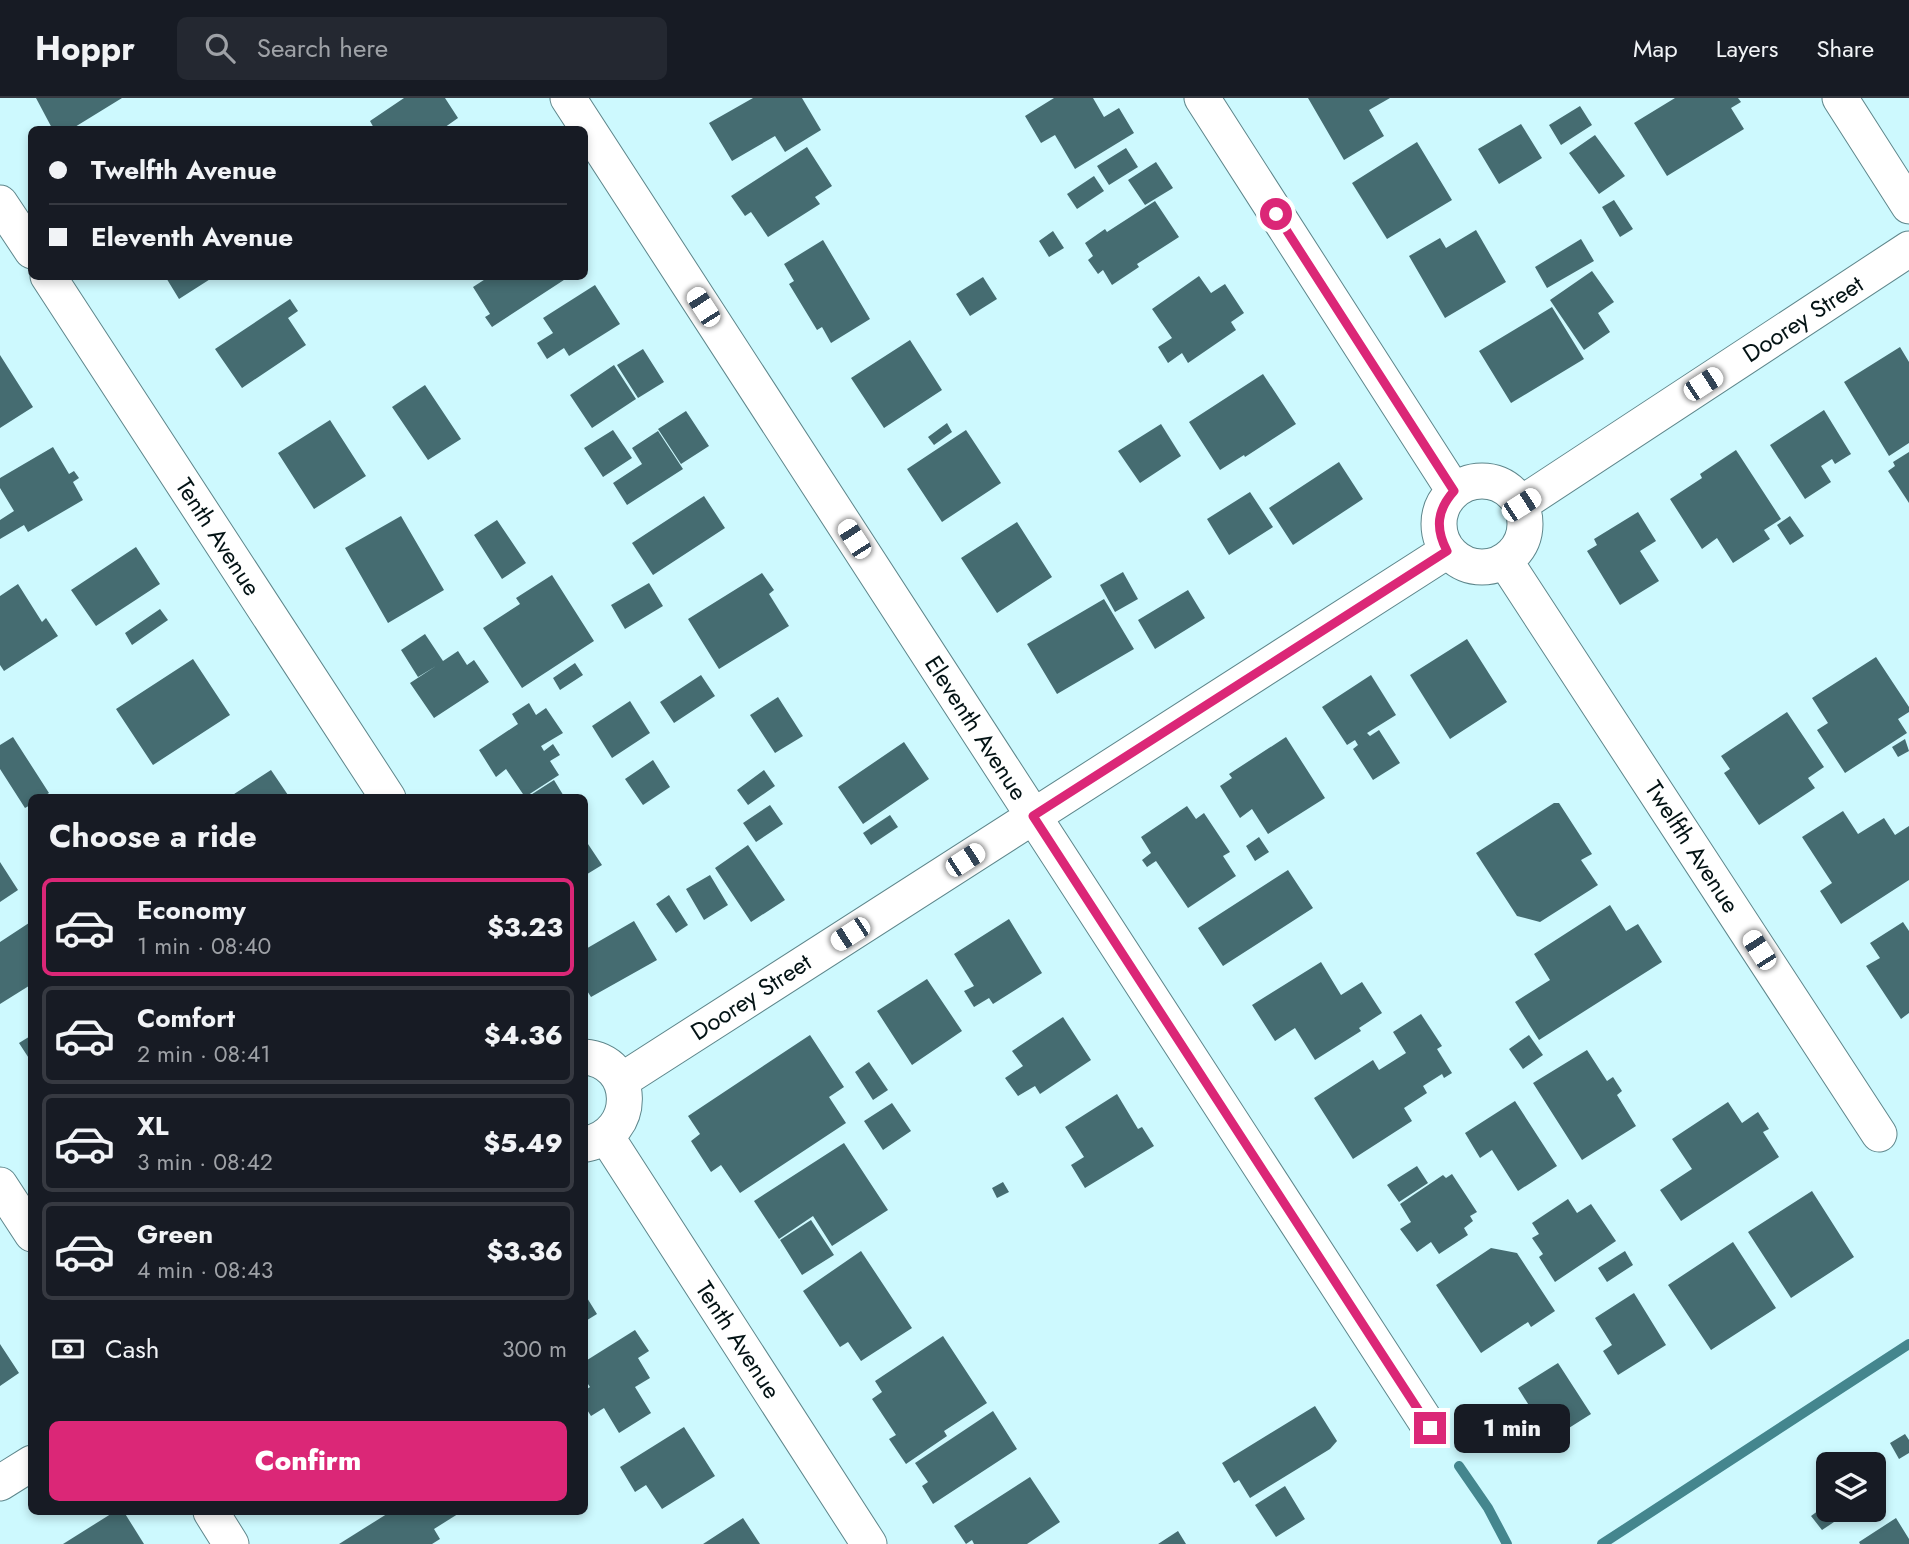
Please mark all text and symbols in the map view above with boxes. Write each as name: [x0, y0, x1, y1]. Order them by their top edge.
search box: [177, 17, 667, 80]
text: Hoppr: [35, 25, 135, 72]
icon: search: [201, 29, 239, 67]
text: Search here: [257, 29, 388, 67]
text: Map: [1633, 31, 1678, 66]
text: Layers: [1716, 31, 1778, 66]
text: Share: [1816, 31, 1874, 66]
text: Twelfth Avenue: [91, 151, 277, 189]
route start: [1260, 198, 1292, 230]
text: Eleventh Avenue: [91, 218, 293, 256]
street label: Doorey Street: [1736, 266, 1870, 371]
car: [683, 284, 724, 330]
car: [1680, 364, 1727, 404]
street label: Tenth Avenue: [167, 471, 270, 602]
car: [1498, 485, 1545, 525]
car: [834, 516, 875, 562]
street label: Eleventh Avenue: [916, 649, 1036, 807]
street label: Twelfth Avenue: [1636, 774, 1748, 920]
text: Choose a ride: [49, 813, 257, 859]
car: [942, 840, 989, 880]
text: Economy: [137, 891, 246, 929]
icon: car: [53, 896, 116, 959]
text: $3.23: [487, 908, 563, 946]
car: [827, 914, 874, 954]
car: [1739, 927, 1780, 973]
text: 1 min · 08:40: [137, 929, 271, 963]
street label: Doorey Street: [684, 944, 818, 1049]
text: Comfort: [137, 999, 235, 1037]
icon: car: [53, 1004, 116, 1067]
text: $4.36: [484, 1016, 563, 1054]
text: 2 min · 08:41: [137, 1037, 271, 1071]
text: XL: [137, 1107, 169, 1145]
icon: car: [53, 1112, 116, 1175]
text: $5.49: [483, 1124, 563, 1162]
text: 3 min · 08:42: [137, 1145, 273, 1179]
text: Green: [137, 1215, 213, 1253]
icon: car: [53, 1220, 116, 1283]
text: $3.36: [487, 1232, 563, 1270]
text: 4 min · 08:43: [137, 1253, 273, 1287]
street label: Tenth Avenue: [687, 1274, 790, 1405]
icon: cash: [49, 1330, 87, 1368]
text: Cash: [105, 1330, 159, 1368]
text: 300 m: [502, 1332, 567, 1366]
callout: 1 min: [1454, 1404, 1570, 1452]
text: 1 min: [1483, 1411, 1541, 1445]
route end: [1414, 1412, 1446, 1444]
button: Confirm: [49, 1421, 567, 1501]
map controls: [1816, 1452, 1886, 1522]
button: layers: [1816, 1452, 1886, 1522]

